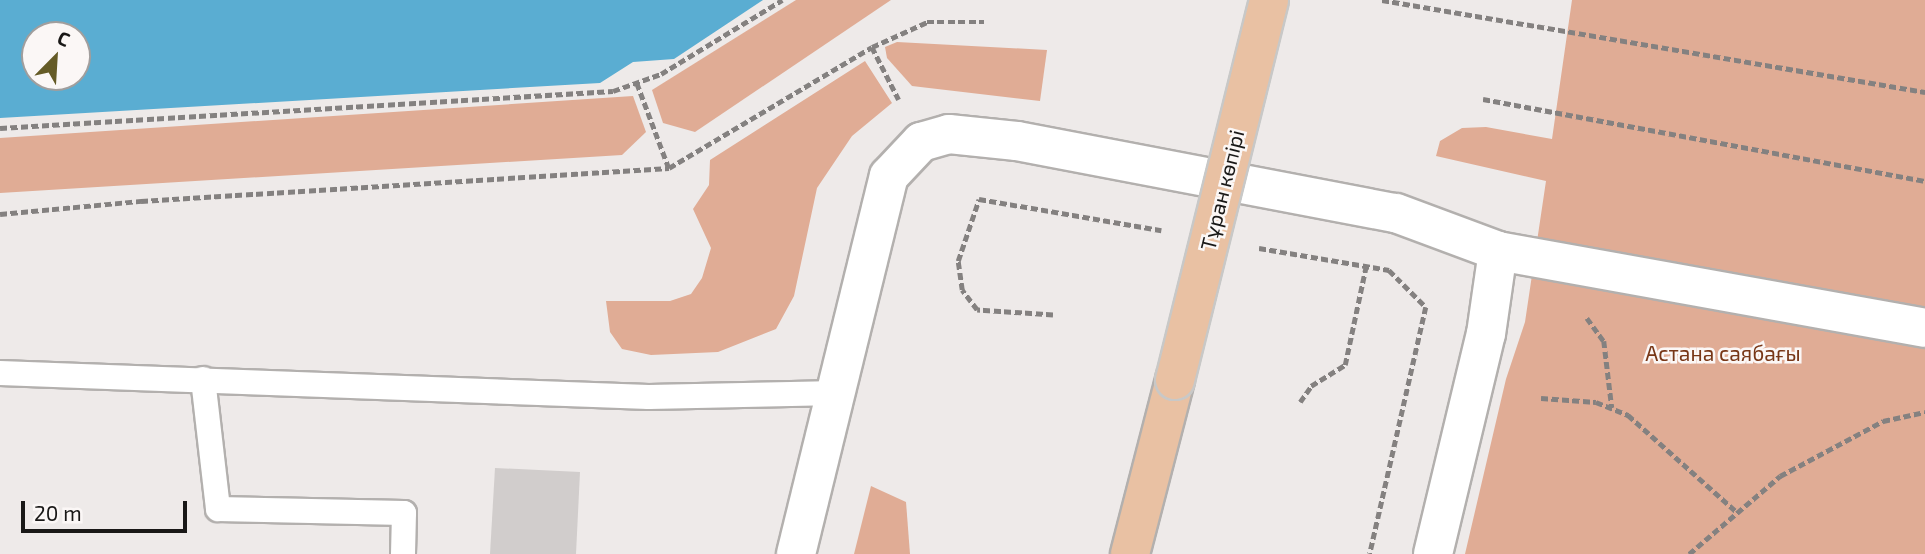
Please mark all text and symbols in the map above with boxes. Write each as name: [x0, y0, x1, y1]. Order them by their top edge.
north arrow: [21, 21, 91, 91]
text: С: [54, 25, 74, 51]
street label: Тұран көпірі: [1195, 127, 1249, 253]
park label: Астана саябағы: [1645, 340, 1801, 366]
scale bar: [24, 488, 191, 532]
text: 20 m: [34, 500, 82, 525]

